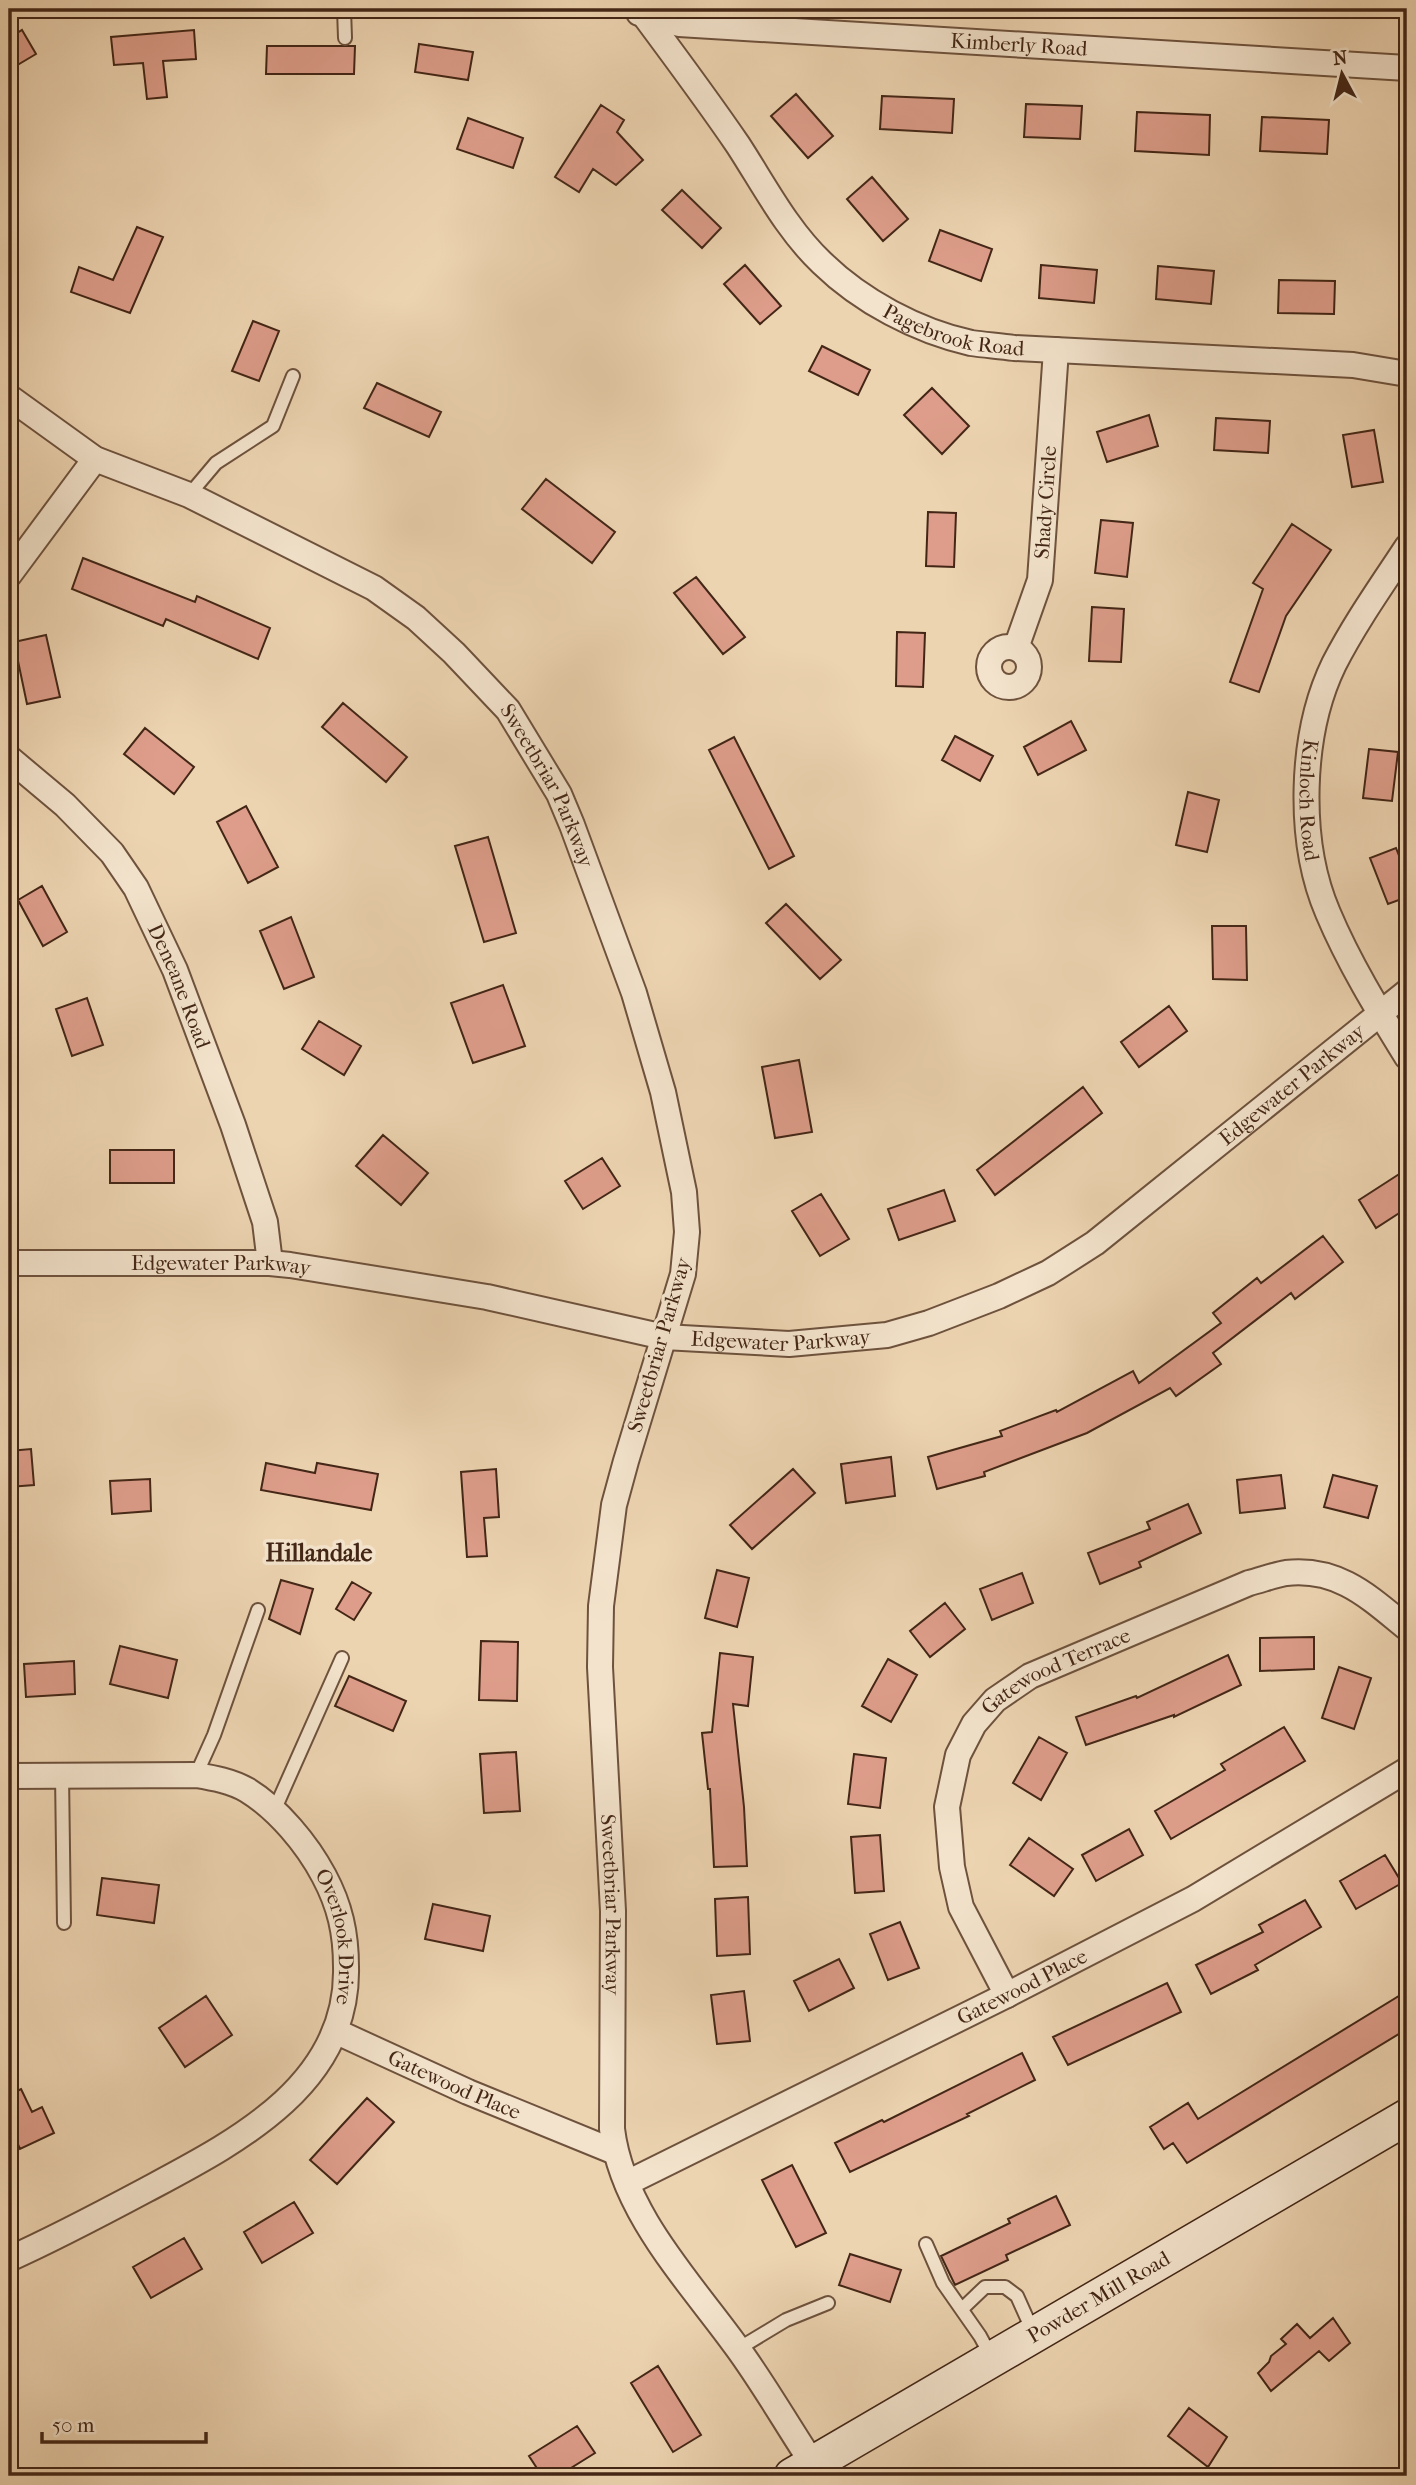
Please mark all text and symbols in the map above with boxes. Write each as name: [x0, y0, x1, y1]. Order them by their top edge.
street label: Kimberly Road: [950, 28, 1089, 61]
north arrow: [1308, 38, 1378, 108]
text: N: [1332, 46, 1349, 70]
street label: Pagebrook Road: [879, 299, 1025, 361]
street label: Shady Circle: [1029, 445, 1061, 560]
street label: Sweetbriar Parkway: [495, 699, 599, 871]
street label: Kinloch Road: [1294, 737, 1324, 864]
street label: Deneane Road: [143, 920, 215, 1052]
street label: Edgewater Parkway: [1214, 1018, 1370, 1150]
street label: Edgewater Parkway: [131, 1251, 313, 1280]
street label: Sweetbriar Parkway: [623, 1254, 696, 1435]
street label: Edgewater Parkway: [690, 1325, 872, 1356]
district label: Hillandale: [266, 1539, 373, 1567]
street label: Gatewood Terrace: [976, 1623, 1134, 1719]
street label: Sweetbriar Parkway: [596, 1814, 625, 1996]
street label: Overlook Drive: [310, 1864, 358, 2007]
street label: Gatewood Place: [953, 1944, 1091, 2030]
street label: Gatewood Place: [384, 2045, 524, 2124]
street label: Powder Mill Road: [1023, 2246, 1175, 2348]
scale bar: [42, 2401, 206, 2445]
text: 50 m: [52, 2413, 95, 2437]

